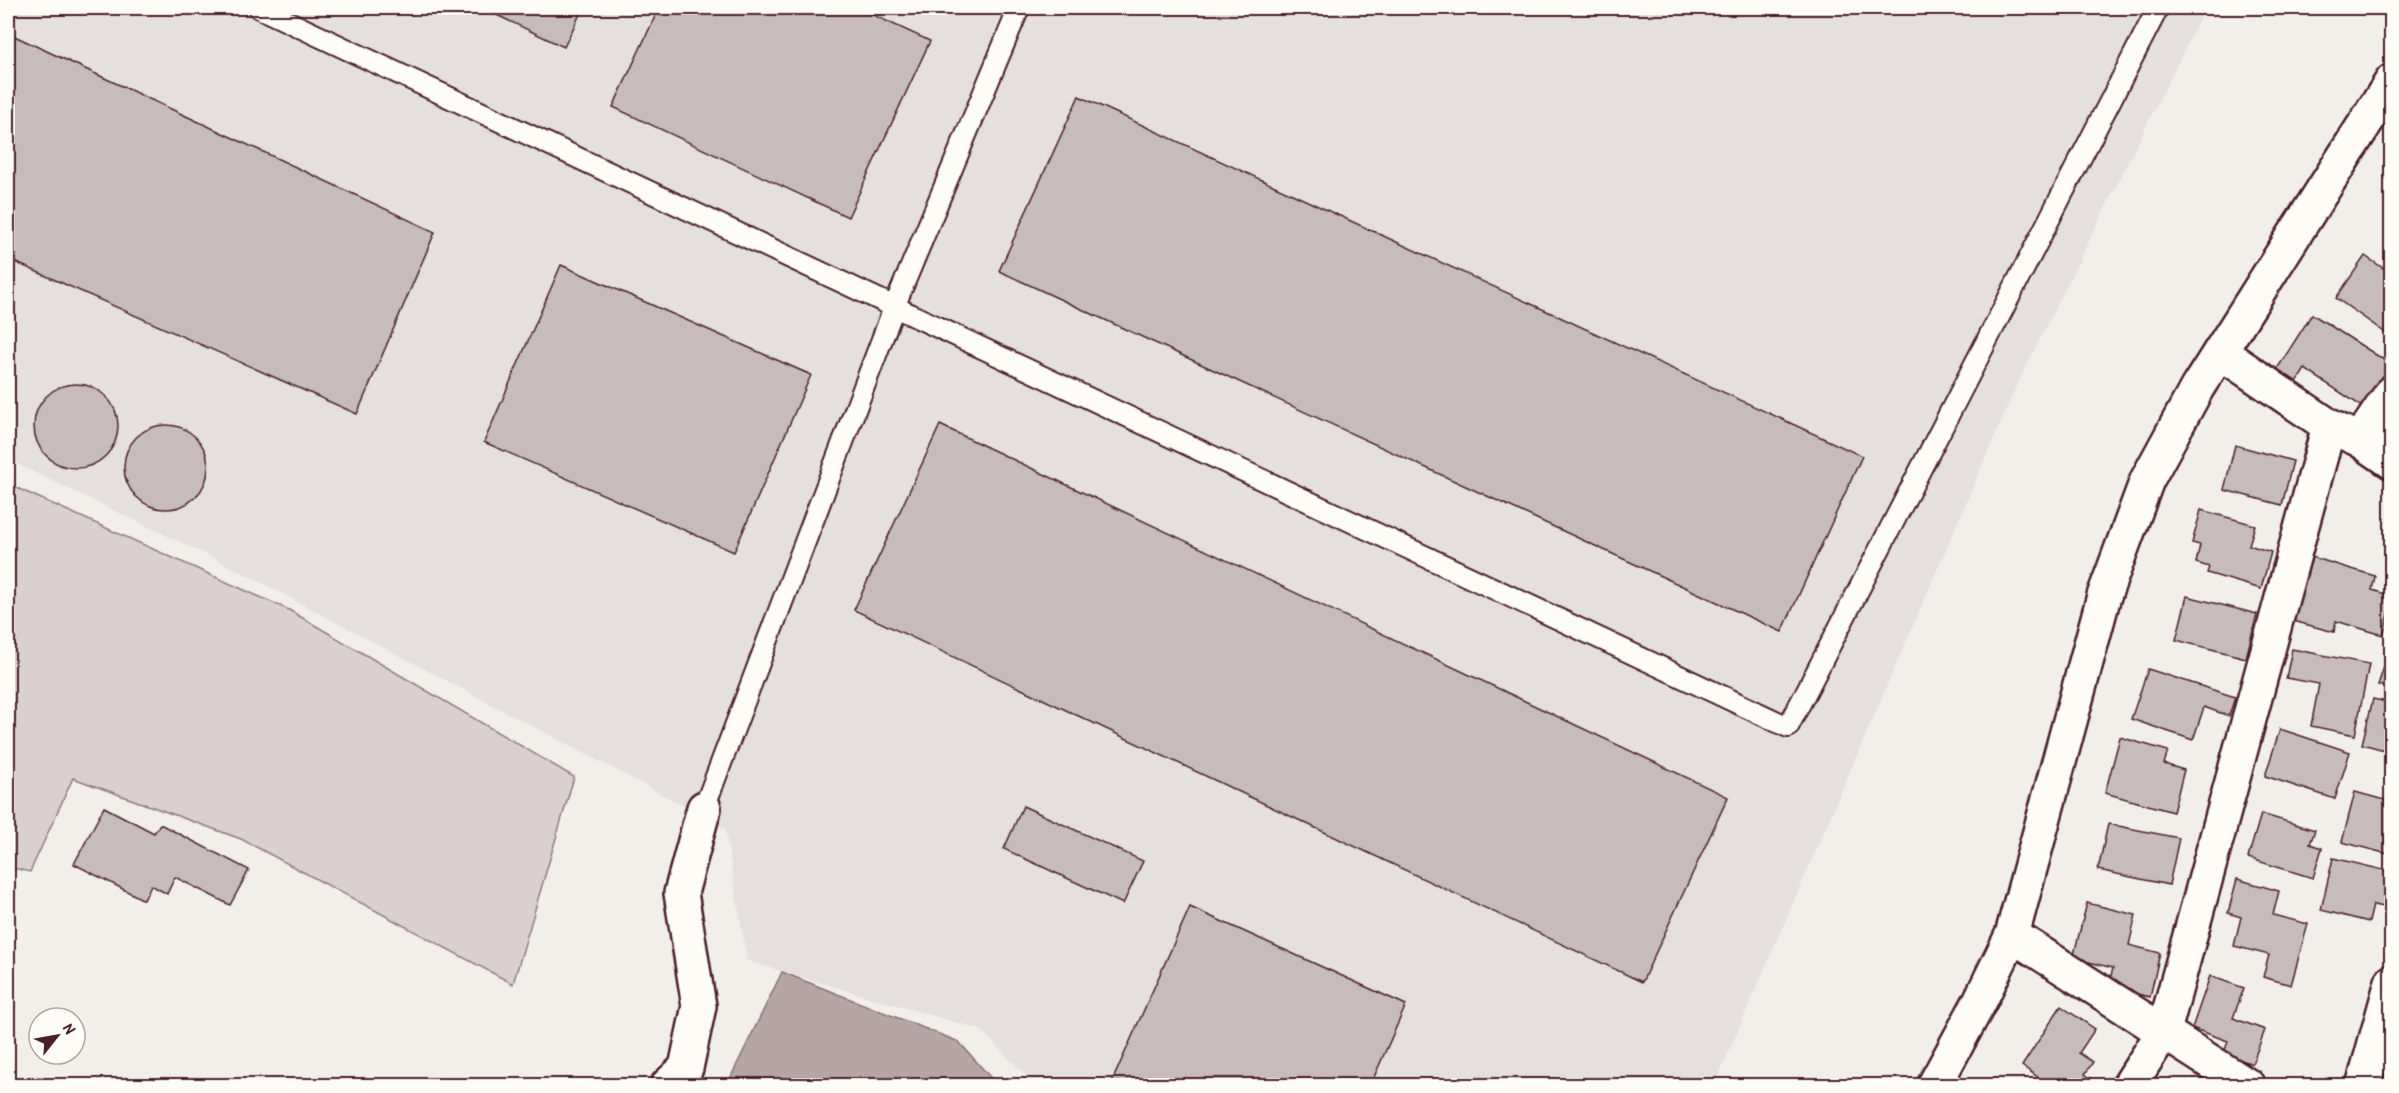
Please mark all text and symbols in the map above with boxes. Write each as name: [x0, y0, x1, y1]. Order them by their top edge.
north arrow: [27, 1006, 87, 1066]
text: N: [58, 1019, 82, 1038]

